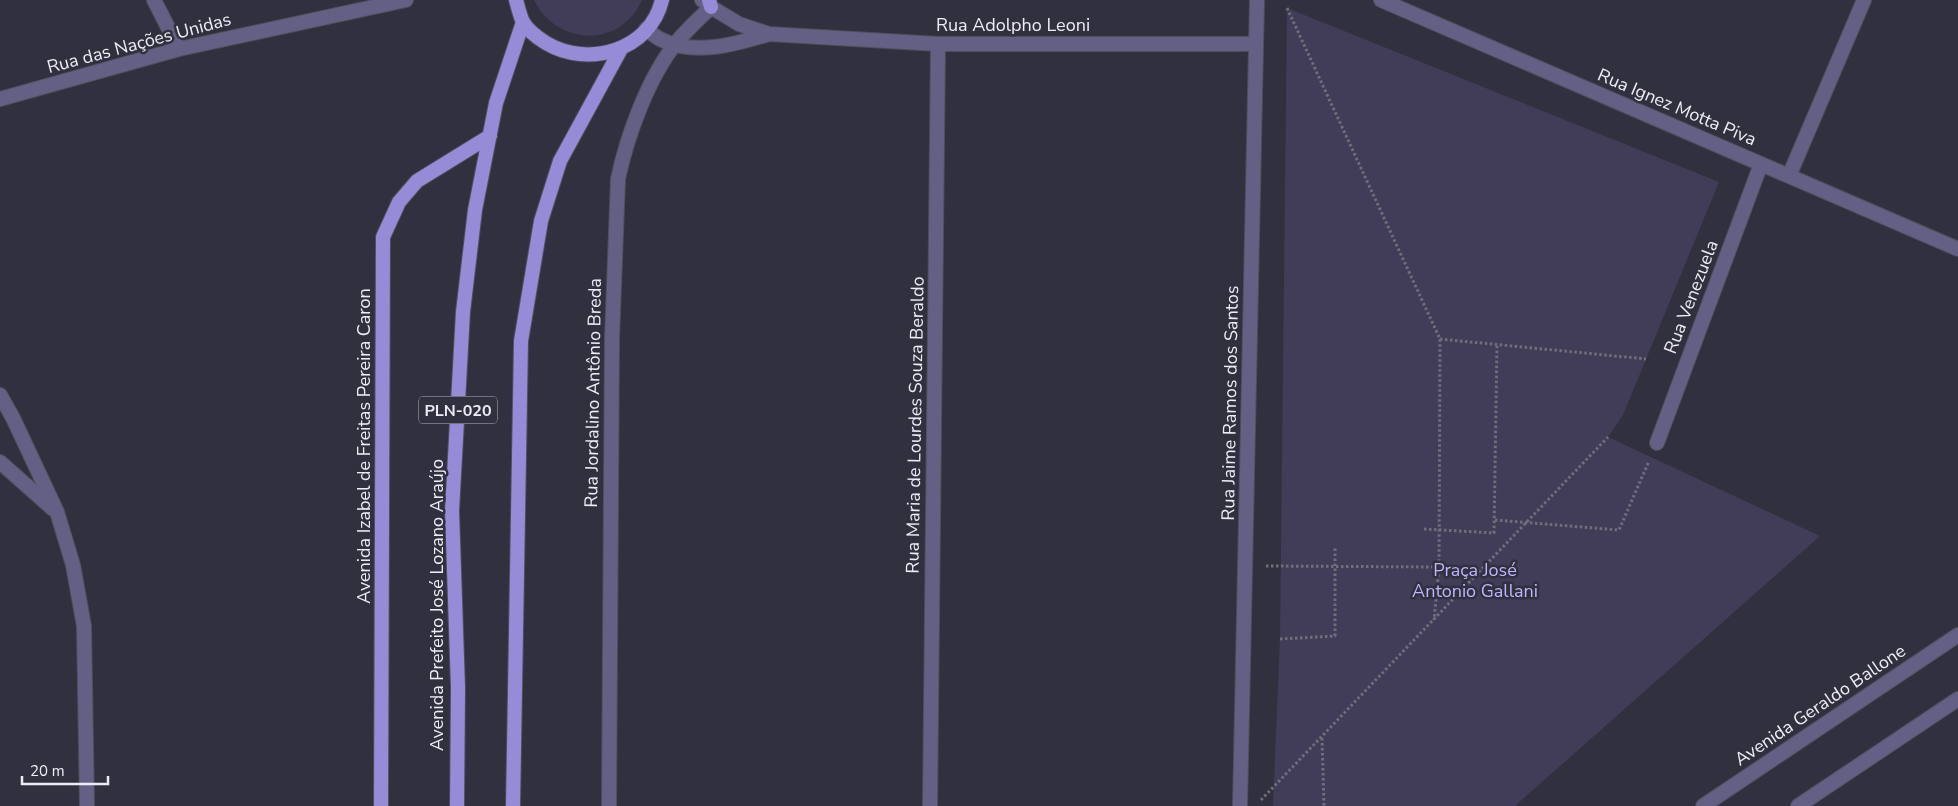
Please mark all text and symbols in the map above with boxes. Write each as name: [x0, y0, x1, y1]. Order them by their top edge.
street label: Rua das Nações Unidas: [44, 7, 234, 79]
street label: Rua Adolpho Leoni: [936, 13, 1090, 37]
street label: Rua Ignez Motta Piva: [1594, 63, 1760, 151]
street label: Rua Venezuela: [1658, 237, 1724, 357]
street label: Rua Maria de Lourdes Souza Beraldo: [900, 276, 930, 574]
street label: Rua Jordalino Antônio Breda: [579, 278, 607, 508]
street label: Rua Jaime Ramos dos Santos: [1216, 285, 1244, 521]
street label: Avenida Izabel de Freitas Pereira Caron: [352, 288, 376, 604]
road number: PLN-020: [419, 396, 497, 424]
street label: Avenida Prefeito José Lozano Araújo: [425, 459, 449, 751]
park label: Praça José Antonio Gallani: [1412, 558, 1538, 603]
street label: Avenida Geraldo Ballone: [1730, 639, 1910, 771]
scale bar: [22, 754, 109, 786]
text: 20 m: [30, 761, 65, 781]

